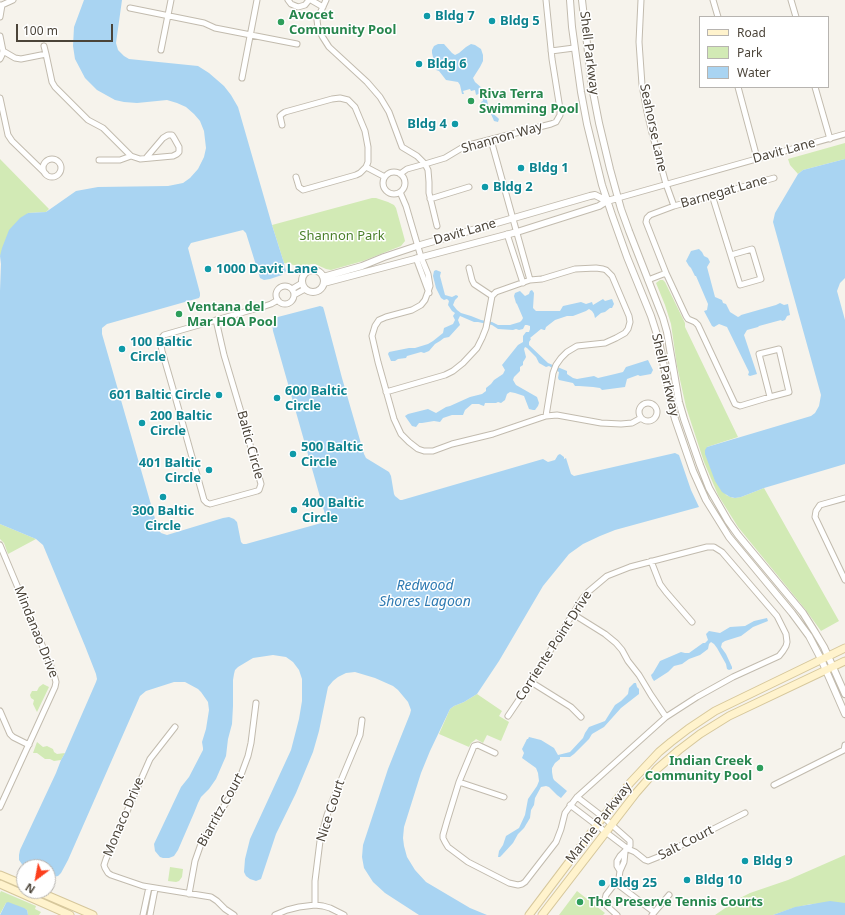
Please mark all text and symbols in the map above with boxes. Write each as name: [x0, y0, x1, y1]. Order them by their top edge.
place label: Avocet Community Pool: [289, 7, 396, 38]
place label: Bldg 7: [435, 8, 475, 24]
street label: Shell Parkway: [576, 10, 602, 96]
marker: Bldg 7: [422, 11, 432, 21]
place label: Bldg 5: [500, 13, 540, 29]
scale bar: [18, 16, 115, 42]
marker: Bldg 5: [487, 16, 497, 26]
legend: [699, 16, 829, 88]
marker: Avocet Community Pool: [276, 17, 286, 27]
text: 100 m: [23, 22, 58, 39]
text: Road: [737, 24, 766, 41]
text: Park: [737, 44, 762, 61]
place label: Bldg 6: [427, 56, 467, 72]
marker: Bldg 6: [414, 59, 424, 69]
text: Water: [737, 64, 771, 81]
street label: Seahorse Lane: [636, 83, 670, 173]
place label: Riva Terra Swimming Pool: [479, 86, 579, 117]
marker: Riva Terra Swimming Pool: [466, 96, 476, 106]
place label: Bldg 4: [407, 116, 447, 132]
marker: Bldg 4: [450, 119, 460, 129]
street label: Shannon Way: [460, 119, 544, 157]
street label: Davit Lane: [751, 135, 817, 167]
place label: Bldg 1: [529, 160, 569, 176]
marker: Bldg 1: [516, 163, 526, 173]
street label: Barnegat Lane: [679, 172, 769, 212]
place label: Bldg 2: [493, 179, 533, 195]
marker: Bldg 2: [480, 182, 490, 192]
street label: Davit Lane: [432, 216, 498, 248]
park label: Shannon Park: [299, 228, 385, 244]
place label: 1000 Davit Lane: [216, 261, 318, 277]
marker: 1000 Davit Lane: [203, 264, 213, 274]
place label: Ventana del Mar HOA Pool: [187, 299, 277, 330]
marker: Ventana del Mar HOA Pool: [174, 309, 184, 319]
street label: Shell Parkway: [648, 332, 682, 418]
place label: 100 Baltic Circle: [130, 334, 192, 365]
marker: 100 Baltic Circle: [117, 344, 127, 354]
place label: 600 Baltic Circle: [285, 383, 347, 414]
place label: 601 Baltic Circle: [109, 387, 211, 403]
marker: 601 Baltic Circle: [214, 390, 224, 400]
marker: 600 Baltic Circle: [272, 393, 282, 403]
place label: 200 Baltic Circle: [150, 408, 212, 439]
street label: Baltic Circle: [233, 409, 267, 481]
marker: 200 Baltic Circle: [137, 418, 147, 428]
place label: 500 Baltic Circle: [301, 439, 363, 470]
marker: 500 Baltic Circle: [288, 449, 298, 459]
place label: 401 Baltic Circle: [139, 455, 201, 486]
marker: 401 Baltic Circle: [204, 465, 214, 475]
marker: 300 Baltic Circle: [158, 492, 168, 502]
place label: 400 Baltic Circle: [302, 495, 364, 526]
place label: 300 Baltic Circle: [132, 503, 194, 534]
marker: 400 Baltic Circle: [289, 505, 299, 515]
water label: Redwood Shores Lagoon: [379, 578, 471, 610]
street label: Mindanao Drive: [11, 584, 61, 680]
street label: Corriente Point Drive: [513, 588, 595, 704]
place label: Indian Creek Community Pool: [645, 753, 752, 784]
marker: Indian Creek Community Pool: [755, 763, 765, 773]
street label: Biarritz Court: [194, 771, 248, 849]
street label: Monaco Drive: [100, 775, 148, 859]
street label: Nice Court: [314, 778, 348, 844]
street label: Marine Parkway: [563, 780, 635, 866]
street label: Salt Court: [656, 822, 716, 864]
place label: Bldg 9: [753, 853, 793, 869]
marker: Bldg 9: [740, 856, 750, 866]
north arrow: [16, 859, 56, 899]
place label: Bldg 10: [695, 872, 742, 888]
place label: Bldg 25: [610, 875, 657, 891]
marker: Bldg 10: [682, 875, 692, 885]
marker: Bldg 25: [597, 878, 607, 888]
text: N: [22, 880, 38, 897]
place label: The Preserve Tennis Courts: [588, 894, 763, 910]
marker: The Preserve Tennis Courts: [575, 897, 585, 907]

